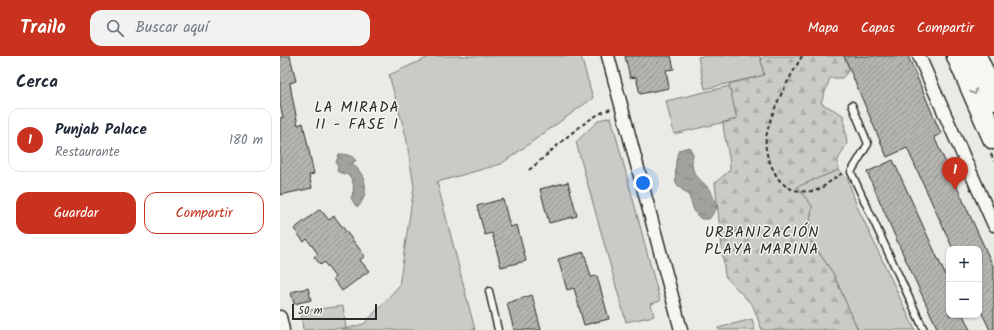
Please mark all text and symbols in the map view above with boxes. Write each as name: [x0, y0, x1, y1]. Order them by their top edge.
search box: [90, 10, 370, 46]
text: Trailo: [20, 13, 66, 43]
text: Buscar aquí: [136, 16, 208, 40]
icon: search: [104, 17, 126, 39]
text: Mapa: [808, 17, 839, 39]
text: Capas: [861, 17, 895, 39]
text: Compartir: [917, 17, 974, 39]
text: Cerca: [16, 69, 58, 96]
one-way arrow: [969, 88, 977, 95]
district label: LA MIRADA II - FASE I: [314, 96, 400, 137]
text: Punjab Palace: [55, 118, 147, 142]
text: 1: [28, 130, 32, 151]
text: 180 m: [229, 130, 263, 151]
text: Restaurante: [55, 142, 120, 163]
pin: 1: [942, 157, 968, 190]
your location: [633, 173, 653, 193]
button: Guardar: [16, 192, 136, 234]
button: Compartir: [144, 192, 264, 234]
district label: URBANIZACIÓN PLAYA MARINA: [705, 221, 819, 262]
map controls: [946, 246, 982, 318]
button: +: [946, 246, 982, 282]
button: −: [946, 282, 982, 318]
scale bar: [292, 302, 377, 321]
text: 50 m: [298, 302, 323, 320]

